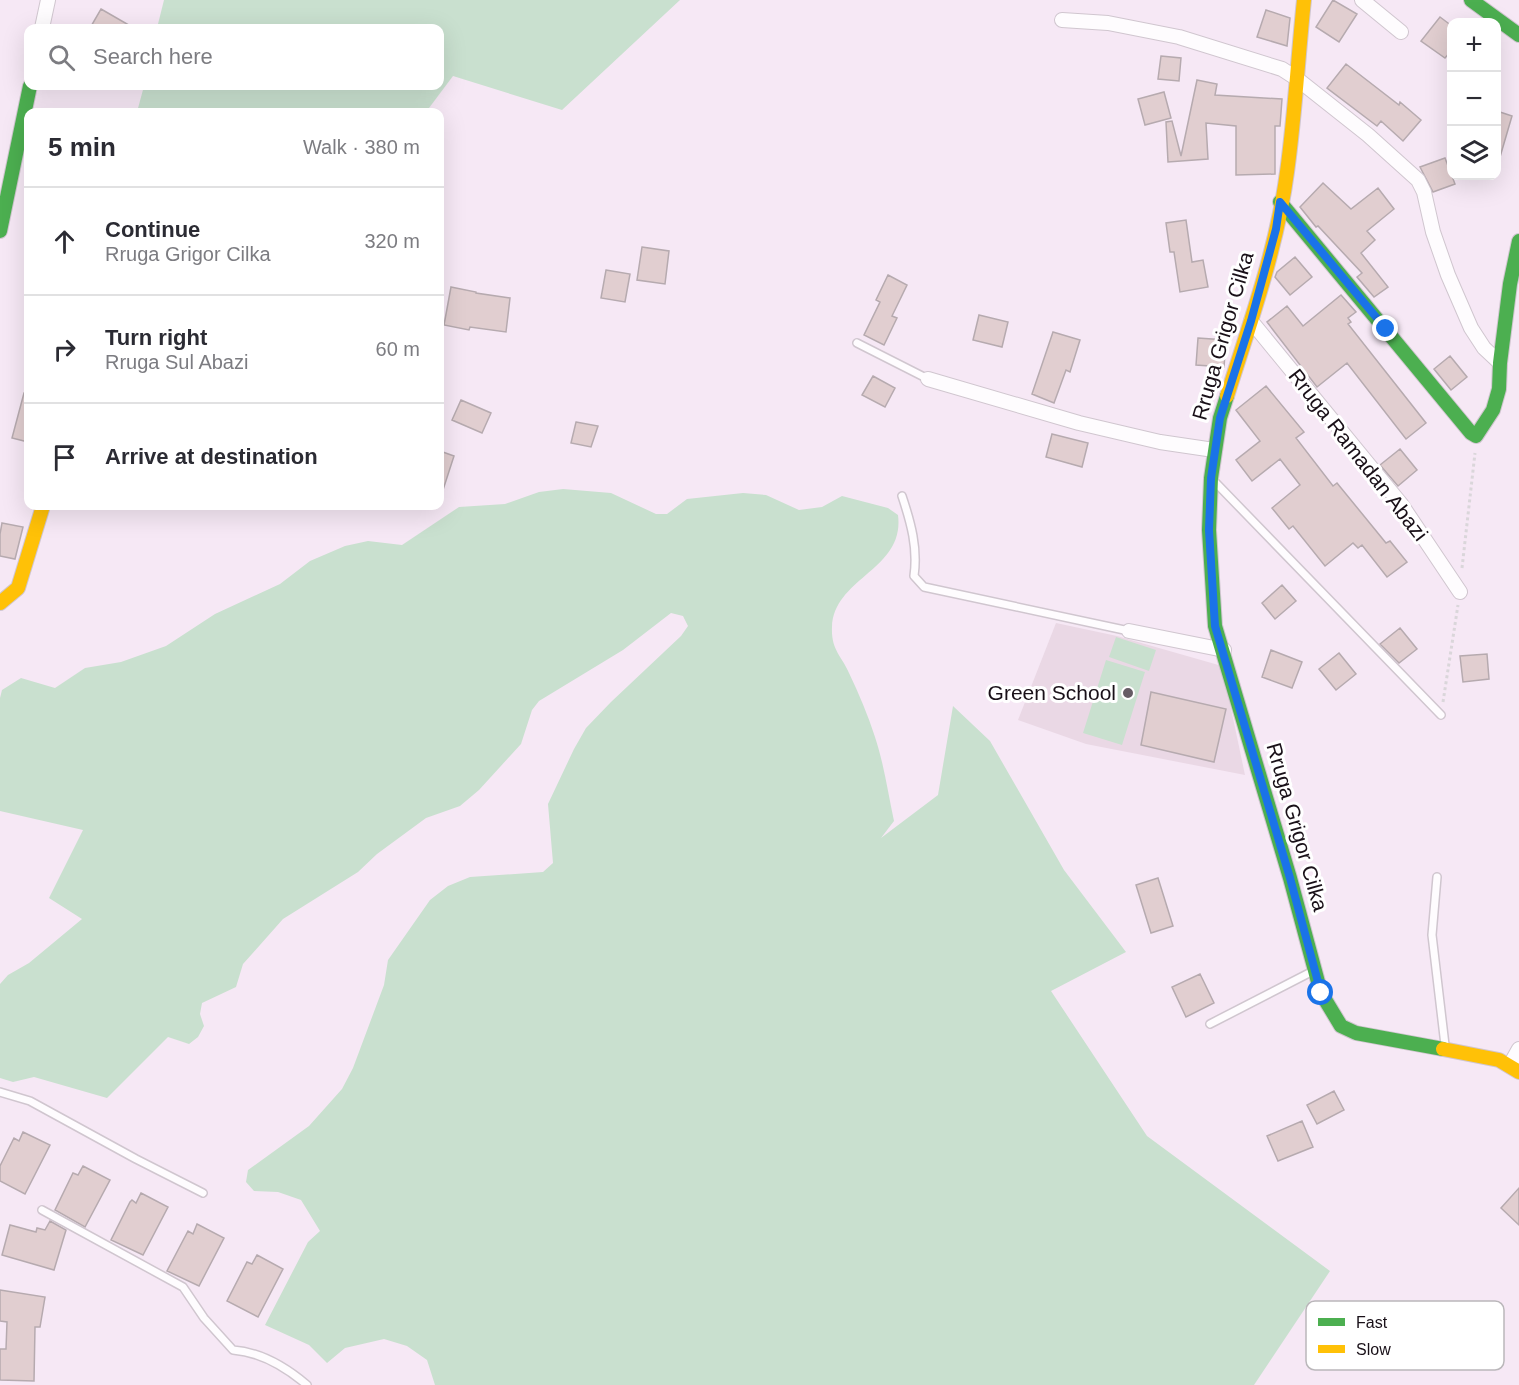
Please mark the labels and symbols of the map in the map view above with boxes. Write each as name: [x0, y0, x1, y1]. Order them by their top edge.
street label: Rruga Grigor Cilka: [1187, 249, 1258, 423]
route end: [1372, 315, 1398, 341]
street label: Rruga Ramadan Abazi: [1284, 364, 1432, 545]
place label: Green School: [988, 681, 1116, 704]
marker: Green School: [1121, 686, 1135, 700]
street label: Rruga Grigor Cilka: [1262, 740, 1333, 914]
route start: [1307, 979, 1333, 1005]
legend: [1306, 1301, 1504, 1370]
text: Fast: [1356, 1314, 1388, 1331]
text: Slow: [1356, 1341, 1391, 1358]

